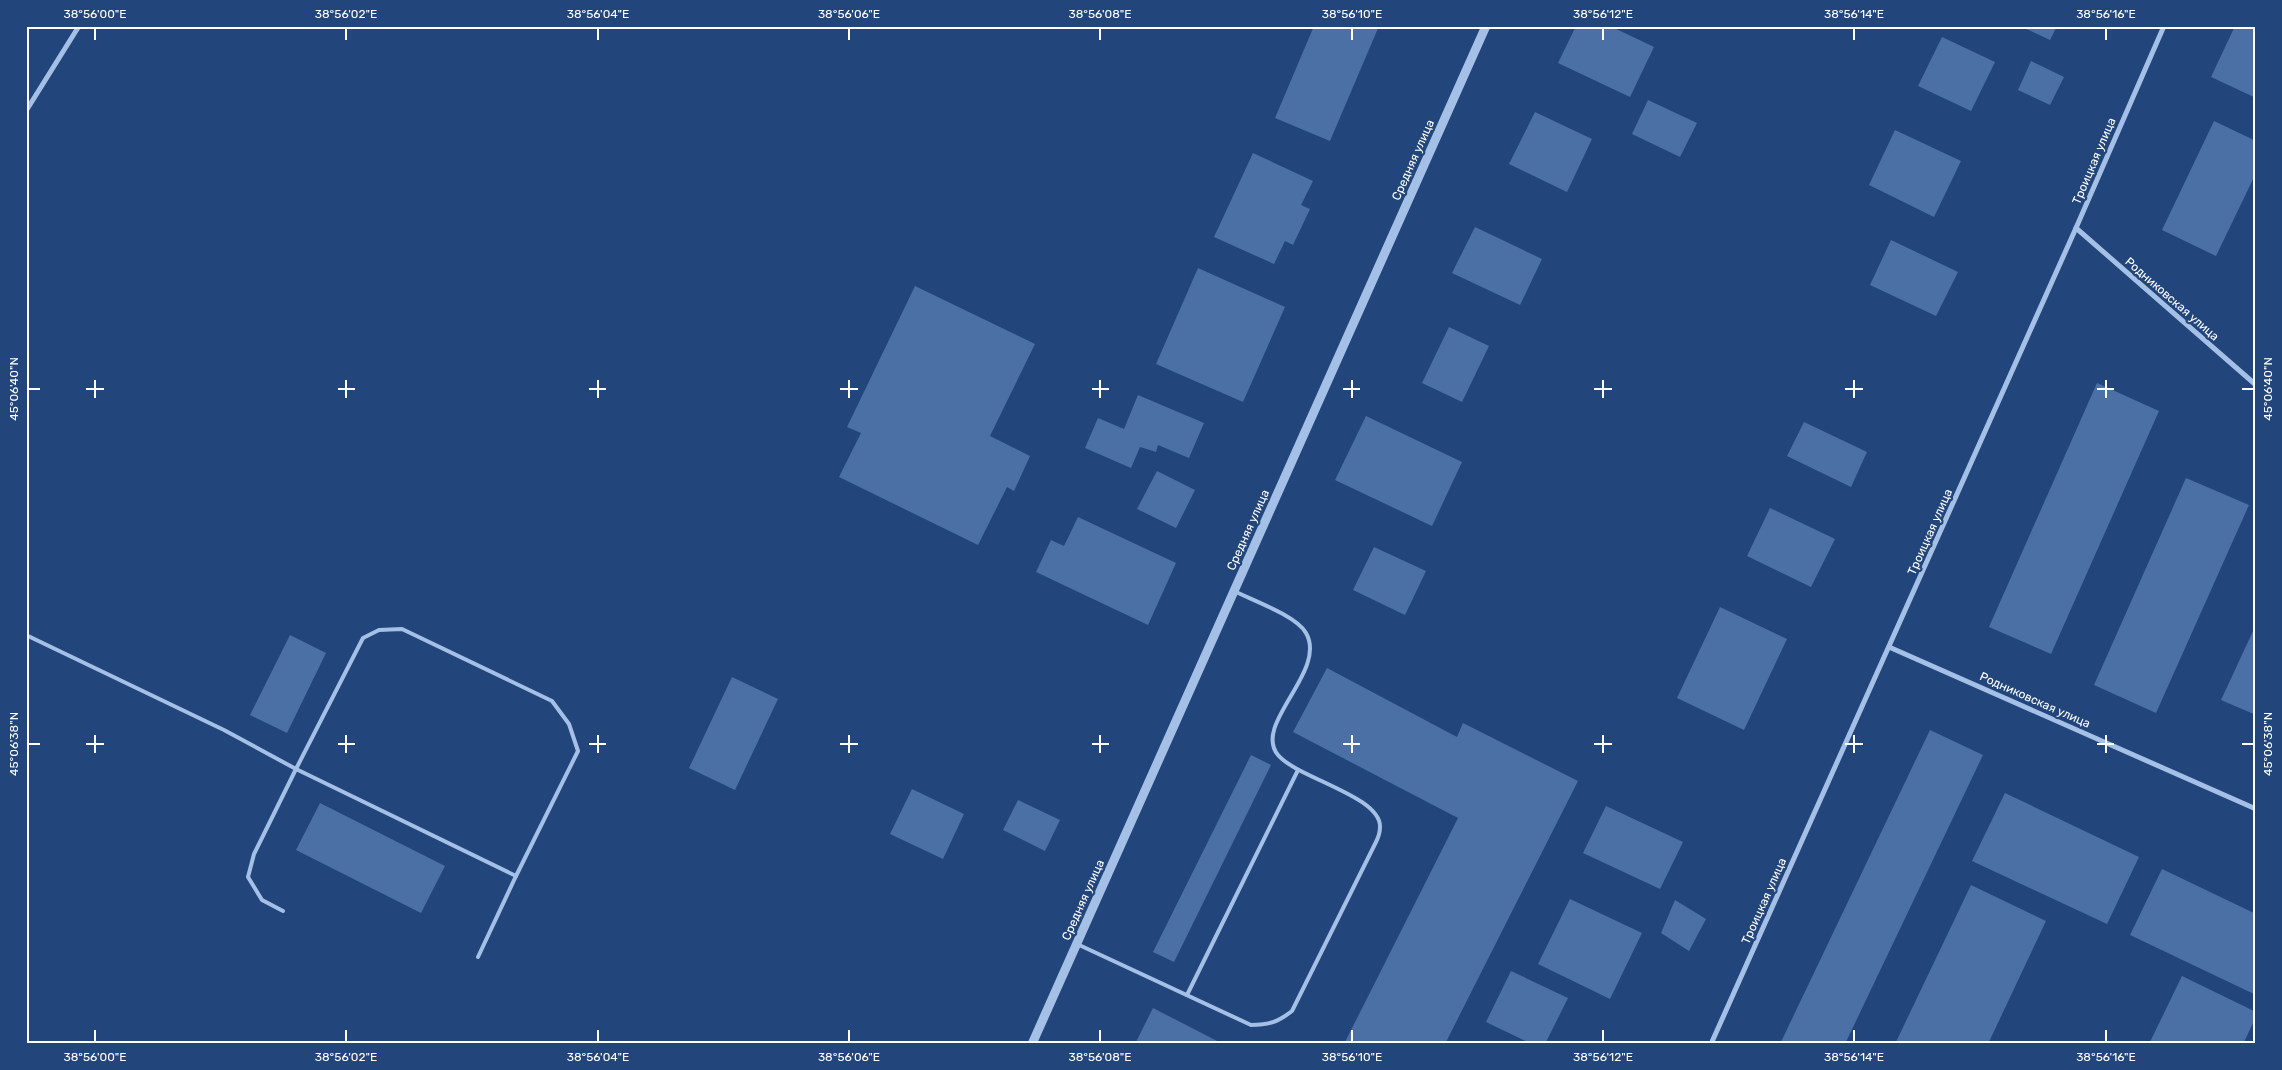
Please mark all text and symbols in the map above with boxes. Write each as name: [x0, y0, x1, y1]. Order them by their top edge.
text: 38°56'00"E: [63, 7, 127, 21]
text: 38°56'02"E: [315, 7, 377, 21]
text: 38°56'04"E: [567, 7, 629, 21]
text: 38°56'06"E: [818, 7, 880, 21]
text: 38°56'08"E: [1068, 7, 1132, 21]
text: 38°56'10"E: [1322, 7, 1382, 21]
text: 38°56'12"E: [1573, 7, 1633, 21]
text: 38°56'14"E: [1824, 7, 1884, 21]
text: 38°56'16"E: [2076, 7, 2136, 21]
street label: Троицкая улица: [2069, 116, 2119, 206]
street label: Средняя улица: [1389, 117, 1437, 203]
street label: Родниковская улица: [2122, 254, 2222, 344]
text: 45°06'40"N: [7, 357, 21, 421]
text: 45°06'40"N: [2261, 357, 2275, 421]
street label: Средняя улица: [1224, 487, 1272, 573]
street label: Троицкая улица: [1905, 487, 1955, 577]
street label: Родниковская улица: [1977, 669, 2093, 731]
text: 45°06'38"N: [7, 712, 21, 776]
text: 45°06'38"N: [2261, 712, 2275, 776]
street label: Троицкая улица: [1739, 856, 1789, 946]
street label: Средняя улица: [1059, 857, 1107, 943]
text: 38°56'00"E: [63, 1050, 127, 1064]
text: 38°56'02"E: [315, 1050, 377, 1064]
text: 38°56'04"E: [567, 1050, 629, 1064]
text: 38°56'06"E: [818, 1050, 880, 1064]
text: 38°56'08"E: [1068, 1050, 1132, 1064]
text: 38°56'10"E: [1322, 1050, 1382, 1064]
text: 38°56'12"E: [1573, 1050, 1633, 1064]
text: 38°56'14"E: [1824, 1050, 1884, 1064]
text: 38°56'16"E: [2076, 1050, 2136, 1064]

